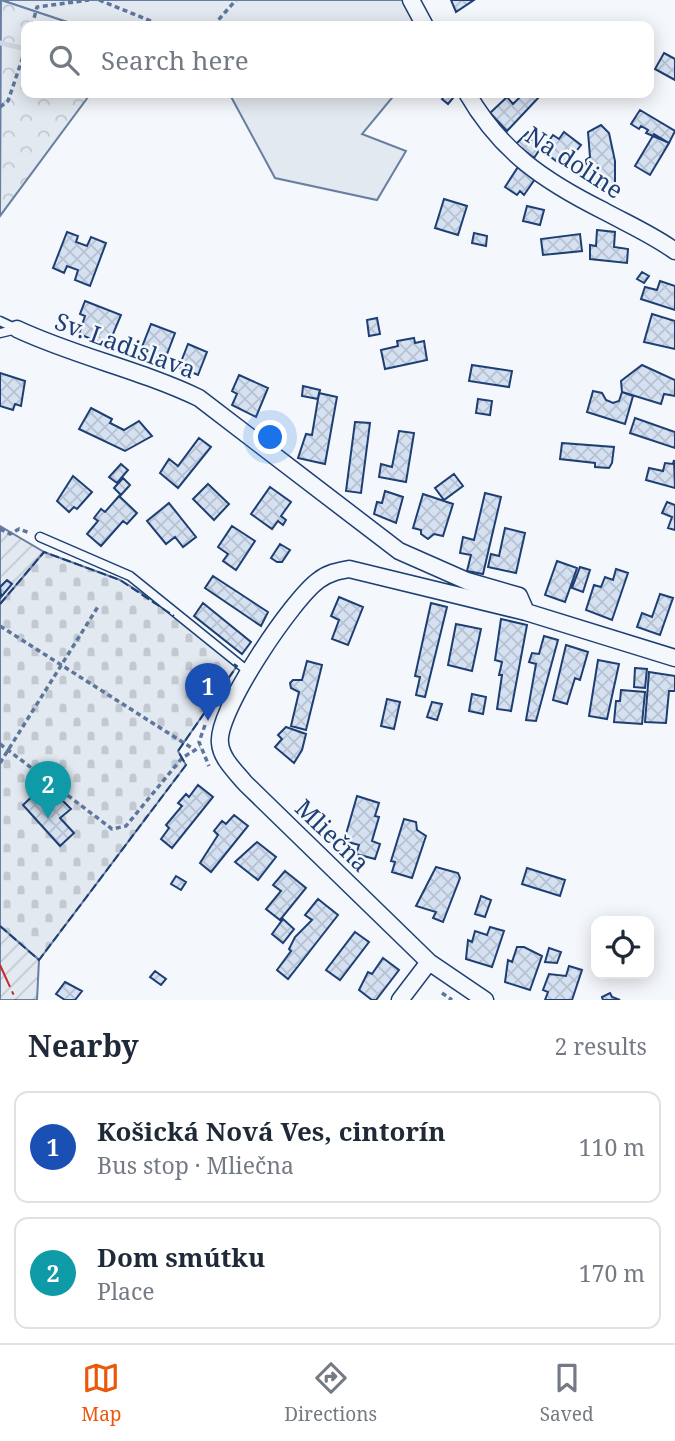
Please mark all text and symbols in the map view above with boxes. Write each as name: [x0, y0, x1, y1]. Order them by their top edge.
search box: [21, 21, 654, 98]
icon: search: [45, 41, 83, 79]
text: Search here: [101, 42, 249, 78]
street label: Na doline: [520, 118, 630, 206]
street label: Sv. Ladislava: [51, 304, 200, 385]
your location: [253, 420, 287, 454]
pin: 1: [185, 663, 231, 721]
pin: 2: [25, 761, 71, 819]
street label: Mliečna: [289, 791, 377, 878]
map controls: [591, 916, 654, 979]
button: locate: [591, 916, 654, 979]
text: Nearby: [28, 1025, 139, 1066]
text: 2 results: [554, 1030, 647, 1062]
text: Košická Nová Ves, cintorín: [97, 1113, 446, 1149]
text: 1: [47, 1131, 60, 1163]
text: 110 m: [579, 1131, 645, 1163]
text: Bus stop · Mliečna: [97, 1149, 294, 1181]
text: Dom smútku: [97, 1239, 265, 1275]
text: 2: [47, 1257, 60, 1289]
text: 170 m: [579, 1257, 645, 1289]
text: Place: [97, 1275, 155, 1307]
tab: Map: [81, 1359, 122, 1427]
tab: Directions: [284, 1359, 377, 1427]
tab: Saved: [540, 1359, 594, 1427]

